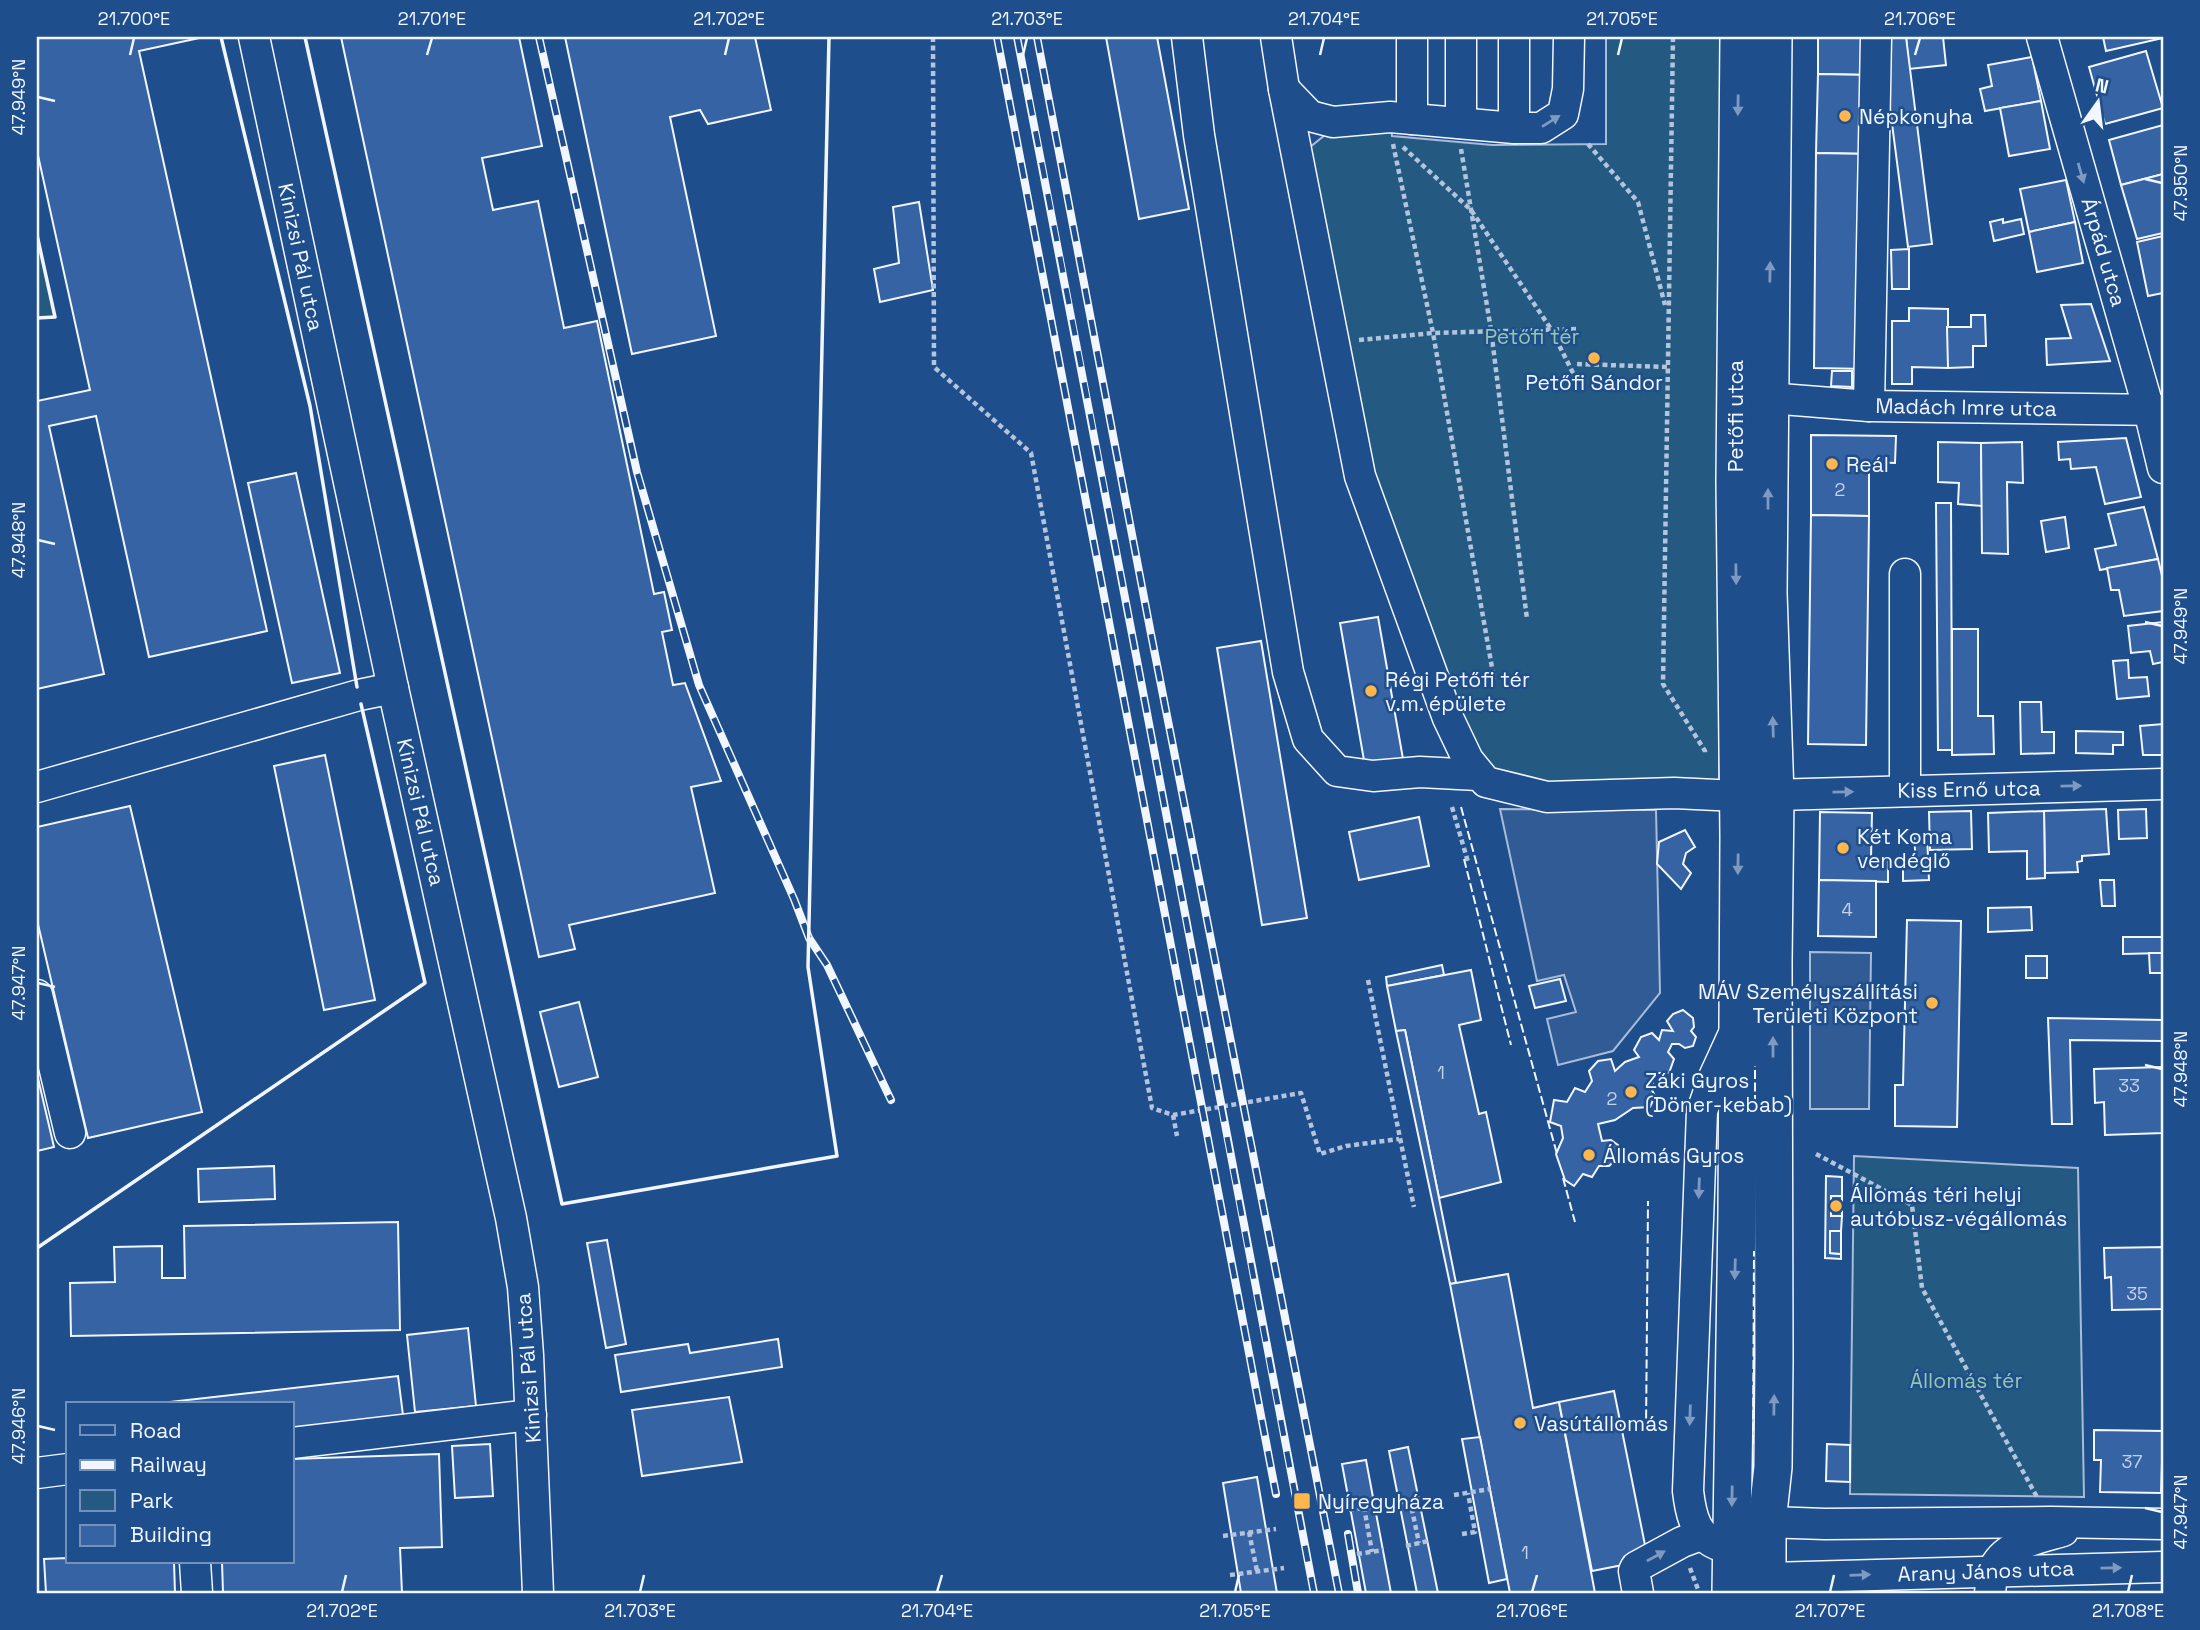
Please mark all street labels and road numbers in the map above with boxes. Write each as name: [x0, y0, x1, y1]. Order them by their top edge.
street label: Kinizsi Pál utca: [272, 181, 330, 333]
street label: Árpád utca: [2076, 194, 2132, 310]
street label: Petőfi utca: [1722, 360, 1749, 472]
street label: Madách Imre utca: [1875, 392, 2057, 422]
street label: Kinizsi Pál utca: [391, 736, 451, 888]
street label: Kiss Ernő utca: [1897, 774, 2041, 804]
street label: Kinizsi Pál utca: [509, 1292, 547, 1444]
street label: Arany János utca: [1897, 1554, 2075, 1588]

